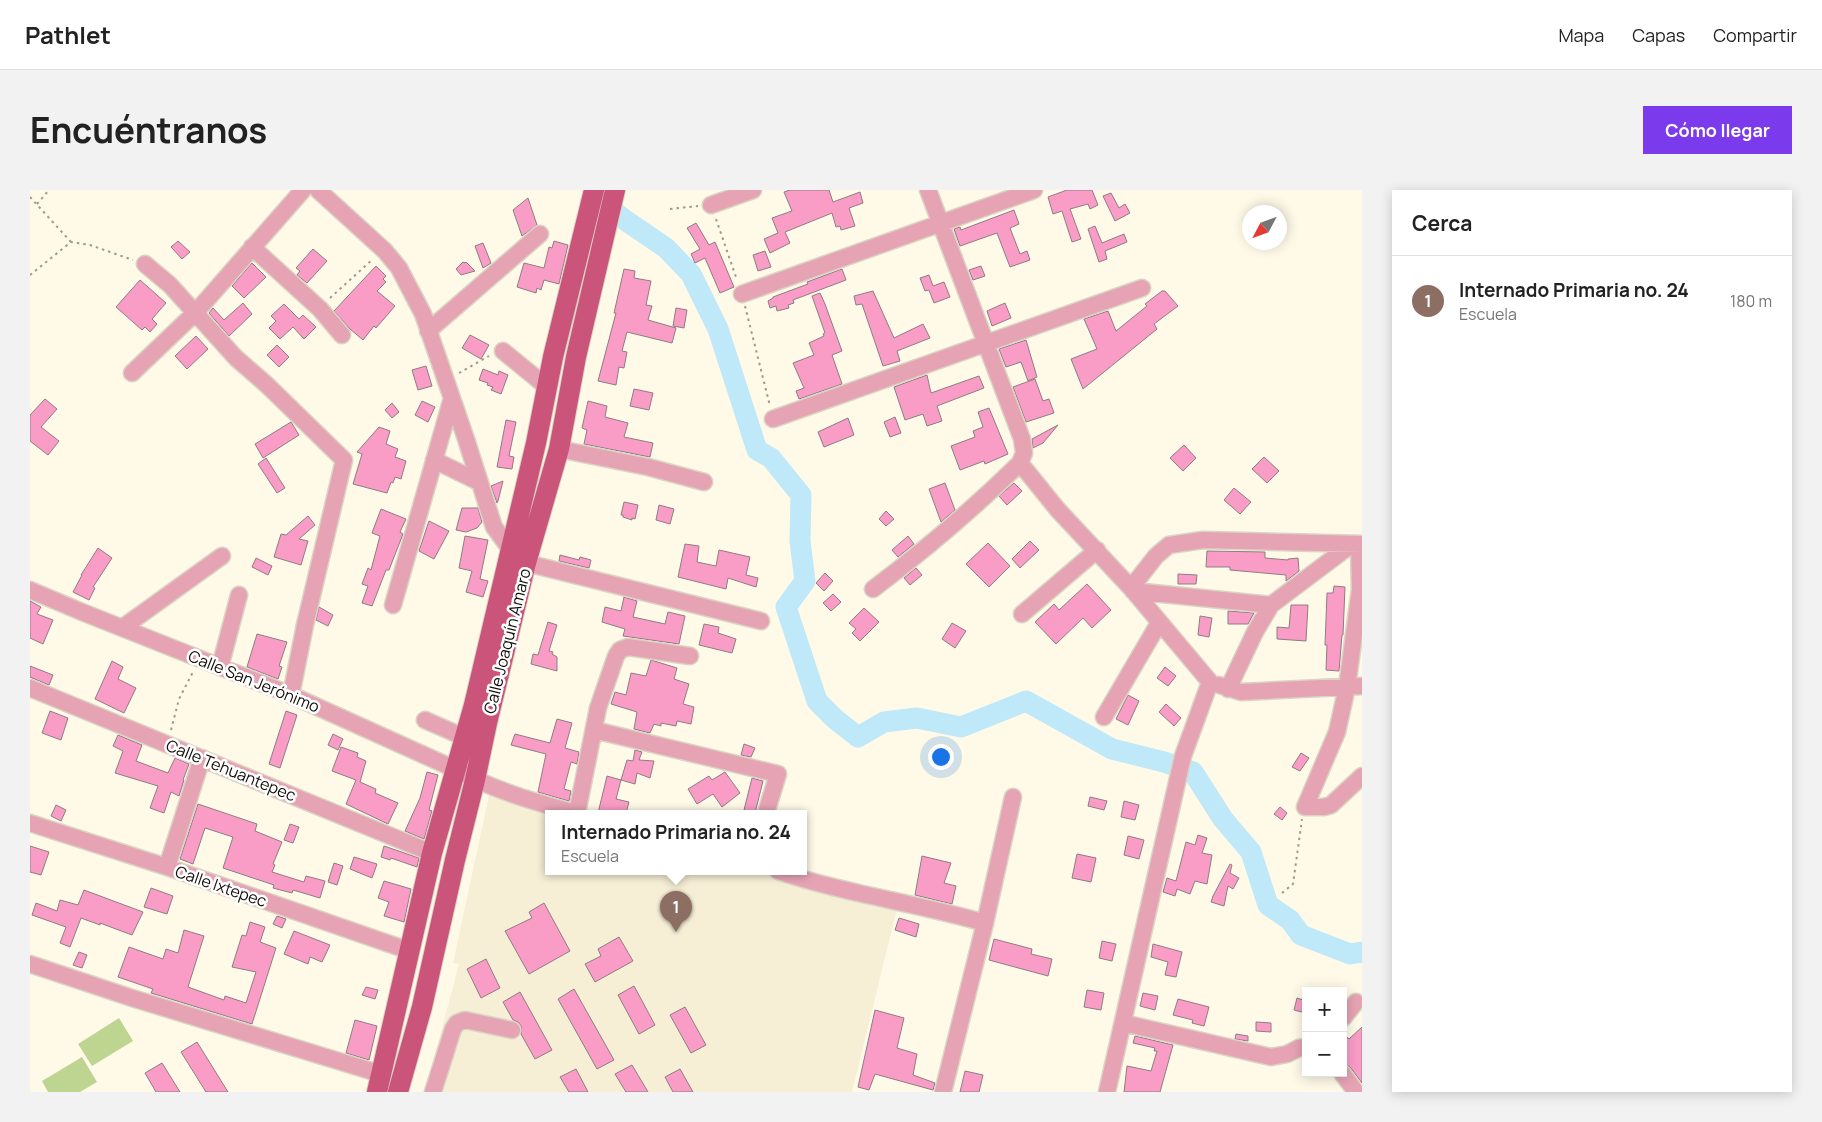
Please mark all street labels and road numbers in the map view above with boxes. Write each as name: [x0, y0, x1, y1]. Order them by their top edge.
street label: Calle Joaquín Amaro: [478, 566, 536, 716]
street label: Calle San Jerónimo: [185, 645, 323, 717]
street label: Calle Tehuantepec: [163, 734, 299, 806]
street label: Calle Ixtepec: [172, 860, 270, 912]

